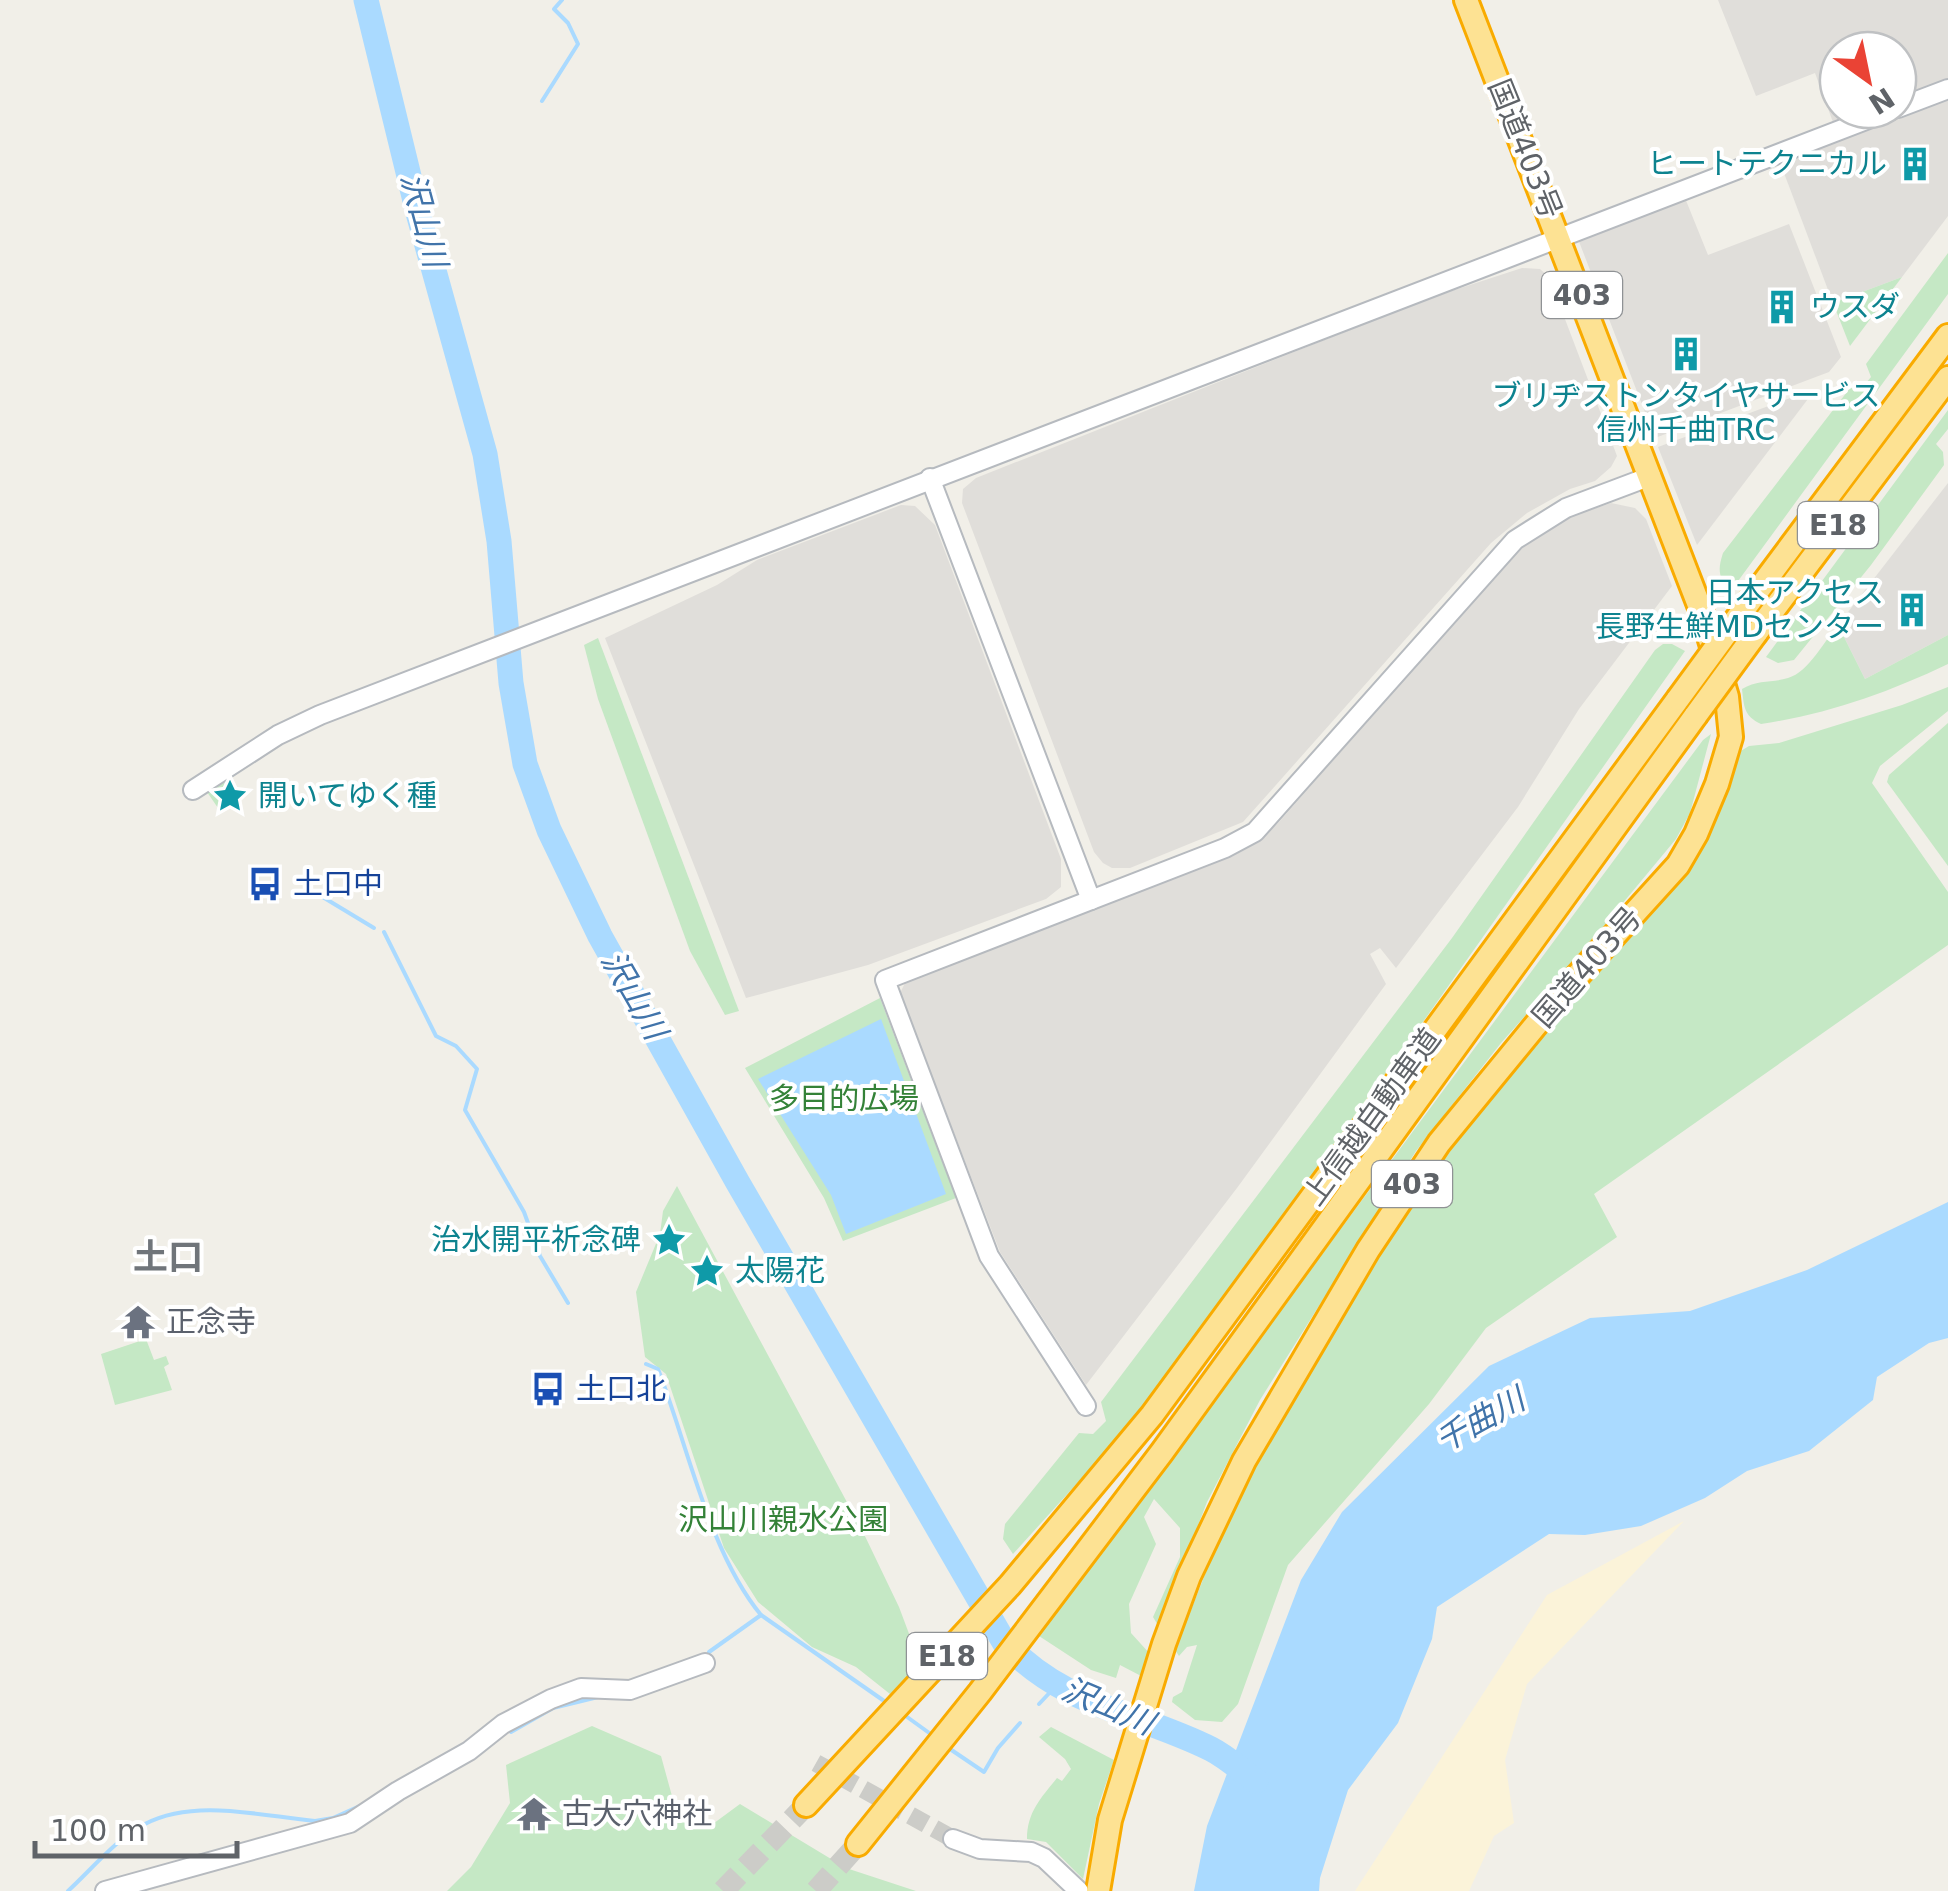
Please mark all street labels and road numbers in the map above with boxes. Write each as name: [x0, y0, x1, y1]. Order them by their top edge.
street label: 国道403号: [1482, 74, 1569, 224]
road number: 403: [1542, 272, 1622, 318]
road number: E18: [1798, 502, 1878, 548]
street label: 国道403号: [1525, 900, 1648, 1034]
street label: 上信越自動車道: [1296, 1021, 1447, 1212]
road number: 403: [1372, 1161, 1452, 1207]
road number: E18: [907, 1633, 987, 1679]

